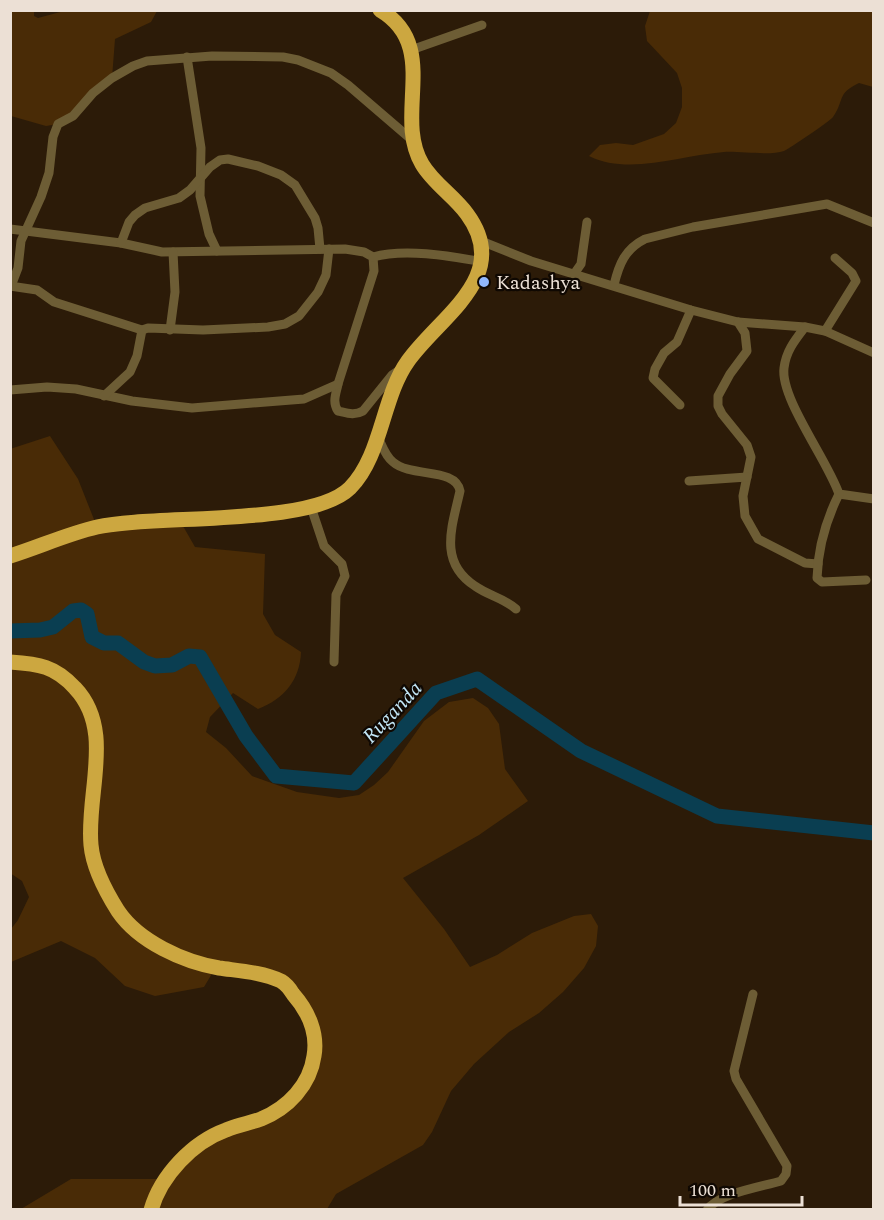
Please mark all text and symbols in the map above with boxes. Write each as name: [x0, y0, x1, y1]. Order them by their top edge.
place label: Kadashya: [496, 268, 580, 298]
marker: Kadashya: [477, 275, 491, 289]
water label: Ruganda: [355, 674, 431, 751]
scale bar: [680, 1169, 802, 1207]
text: 100 m: [689, 1177, 736, 1204]

